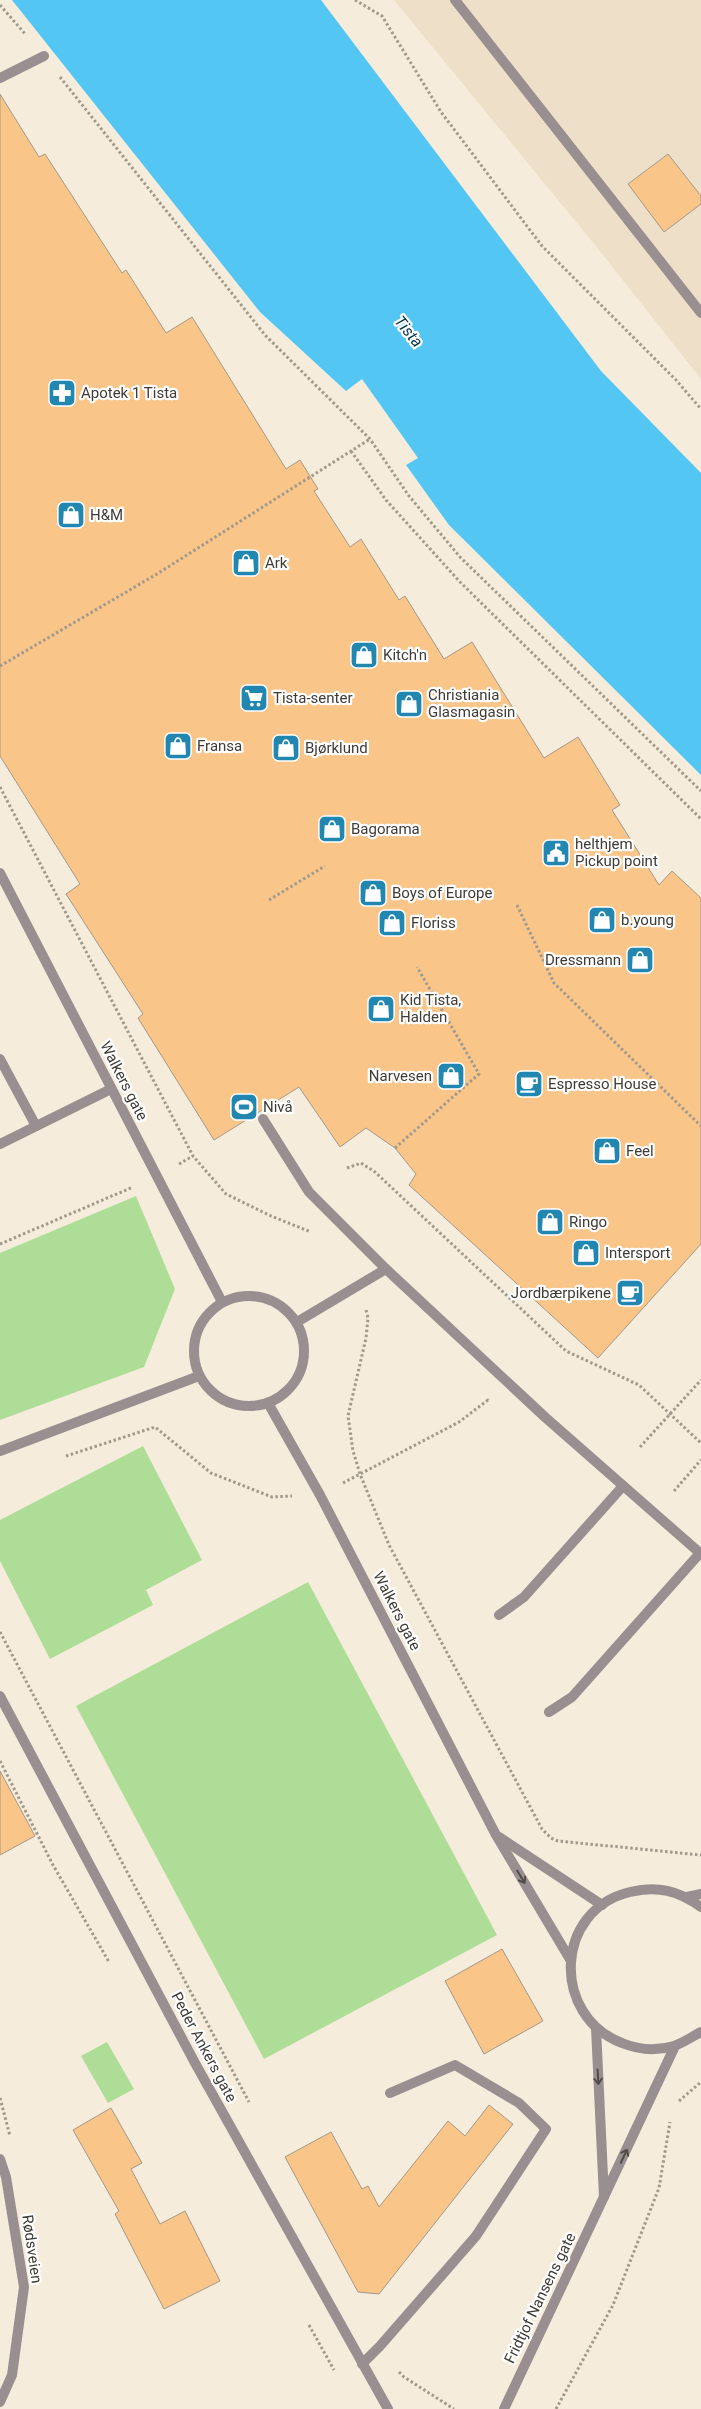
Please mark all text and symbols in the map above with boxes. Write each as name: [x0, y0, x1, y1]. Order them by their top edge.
water label: Tista: [390, 312, 427, 351]
pharmacy icon: Apotek 1 Tista: [47, 378, 77, 408]
place label: Apotek 1 Tista: [81, 384, 177, 402]
shop icon: H&M: [56, 500, 86, 530]
place label: H&M: [90, 506, 123, 524]
shop icon: Ark: [231, 548, 261, 578]
place label: Ark: [265, 554, 288, 572]
shop icon: Kitch'n: [349, 640, 379, 670]
place label: Kitch'n: [383, 646, 427, 664]
supermarket icon: Tista-senter: [239, 683, 269, 713]
place label: Christiania Glasmagasin: [428, 686, 515, 721]
place label: Tista-senter: [273, 689, 352, 707]
shop icon: Christiania Glasmagasin: [394, 689, 424, 719]
shop icon: Fransa: [163, 731, 193, 761]
shop icon: Bjørklund: [271, 733, 301, 763]
place label: Fransa: [197, 737, 242, 755]
place label: Bjørklund: [305, 739, 368, 757]
shop icon: Bagorama: [317, 814, 347, 844]
place label: Bagorama: [351, 820, 420, 838]
place label: helthjem Pickup point: [575, 835, 658, 870]
public building icon: helthjem Pickup point: [541, 838, 571, 868]
shop icon: Boys of Europe: [358, 878, 388, 908]
place label: Boys of Europe: [392, 884, 492, 902]
shop icon: b.young: [587, 905, 617, 935]
shop icon: Floriss: [377, 908, 407, 938]
place label: b.young: [621, 911, 674, 929]
place label: Floriss: [411, 914, 456, 932]
shop icon: Dressmann: [625, 945, 655, 975]
place label: Dressmann: [545, 951, 621, 969]
place label: Kid Tista, Halden: [400, 991, 461, 1026]
shop icon: Kid Tista, Halden: [366, 994, 396, 1024]
street label: Walkers gate: [96, 1038, 152, 1124]
shop icon: Narvesen: [436, 1061, 466, 1091]
place label: Narvesen: [369, 1067, 432, 1085]
cafe icon: Espresso House: [514, 1069, 544, 1099]
place label: Espresso House: [548, 1075, 657, 1093]
sports icon: Nivå: [229, 1092, 259, 1122]
place label: Nivå: [263, 1098, 293, 1116]
shop icon: Feel: [592, 1136, 622, 1166]
place label: Feel: [626, 1142, 654, 1160]
shop icon: Ringo: [535, 1207, 565, 1237]
place label: Ringo: [569, 1213, 607, 1231]
shop icon: Intersport: [571, 1238, 601, 1268]
place label: Intersport: [605, 1244, 670, 1262]
cafe icon: Jordbærpikene: [615, 1278, 645, 1308]
place label: Jordbærpikene: [511, 1284, 611, 1302]
street label: Walkers gate: [369, 1568, 425, 1654]
one-way arrow: [516, 1869, 526, 1883]
street label: Peder Ankers gate: [167, 1989, 241, 2105]
one-way arrow: [594, 2068, 603, 2084]
one-way arrow: [620, 2149, 629, 2164]
street label: Rødsveien: [18, 2214, 46, 2284]
street label: Fridtjof Nansens gate: [500, 2230, 580, 2366]

